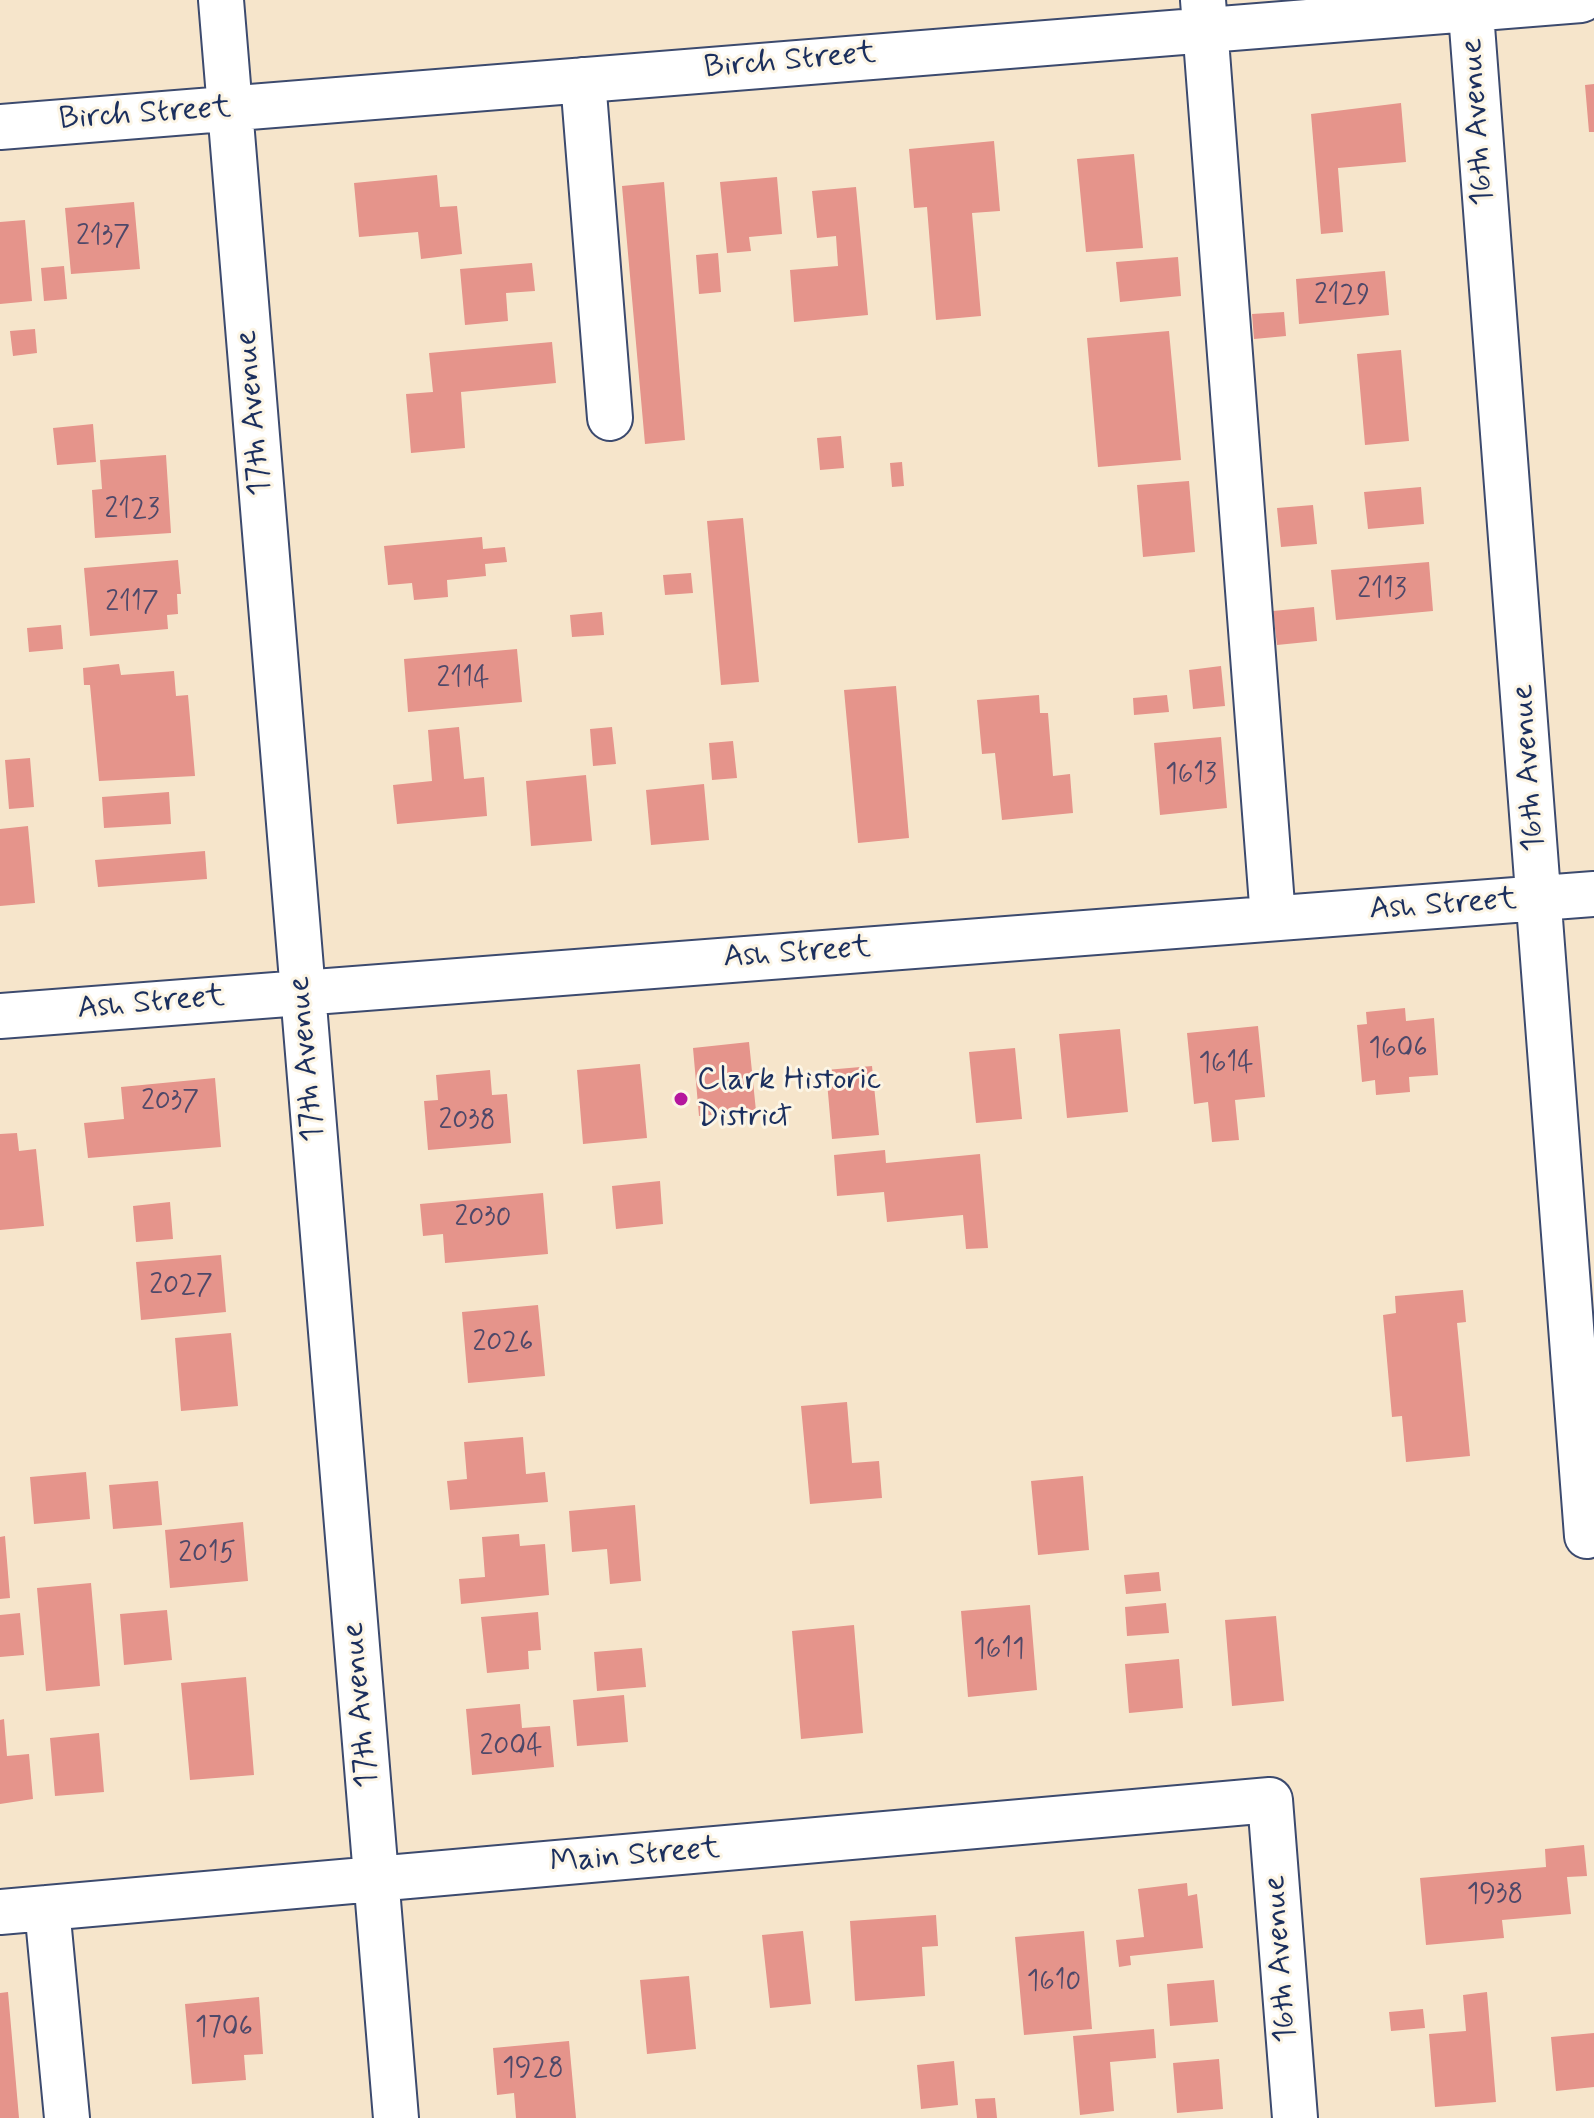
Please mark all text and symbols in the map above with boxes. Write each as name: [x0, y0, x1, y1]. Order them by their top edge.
street label: Birch Street: [702, 35, 878, 89]
street label: 16th Avenue: [1454, 37, 1504, 207]
street label: Birch Street: [58, 90, 232, 140]
house number: 2137: [76, 221, 130, 255]
house number: 2129: [1314, 280, 1370, 314]
street label: 17th Avenue: [229, 329, 281, 497]
house number: 2123: [104, 494, 160, 528]
house number: 2113: [1357, 574, 1407, 608]
house number: 2117: [105, 587, 159, 621]
house number: 2114: [437, 663, 489, 697]
street label: 16th Avenue: [1505, 683, 1555, 853]
house number: 1613: [1165, 759, 1217, 793]
street label: Ash Street: [1368, 882, 1518, 930]
street label: Ash Street: [722, 930, 872, 978]
street label: 17th Avenue: [282, 975, 334, 1143]
street label: Ash Street: [76, 978, 226, 1030]
house number: 1606: [1368, 1033, 1428, 1067]
house number: 1614: [1198, 1048, 1254, 1082]
place label: Clark Historic District: [697, 1062, 881, 1137]
house number: 2037: [141, 1086, 199, 1120]
marker: Clark Historic District: [672, 1090, 690, 1108]
house number: 2038: [439, 1105, 495, 1139]
house number: 2030: [455, 1202, 511, 1236]
house number: 2027: [149, 1270, 213, 1304]
house number: 2026: [473, 1327, 533, 1361]
house number: 2015: [178, 1538, 236, 1572]
street label: 17th Avenue: [336, 1621, 388, 1789]
house number: 1611: [973, 1634, 1025, 1668]
house number: 2004: [480, 1731, 542, 1765]
street label: Main Street: [549, 1830, 721, 1884]
street label: 16th Avenue: [1257, 1874, 1307, 2044]
house number: 1938: [1467, 1879, 1523, 1913]
house number: 1610: [1027, 1966, 1081, 2000]
house number: 1706: [195, 2012, 253, 2046]
house number: 1928: [502, 2053, 564, 2087]

